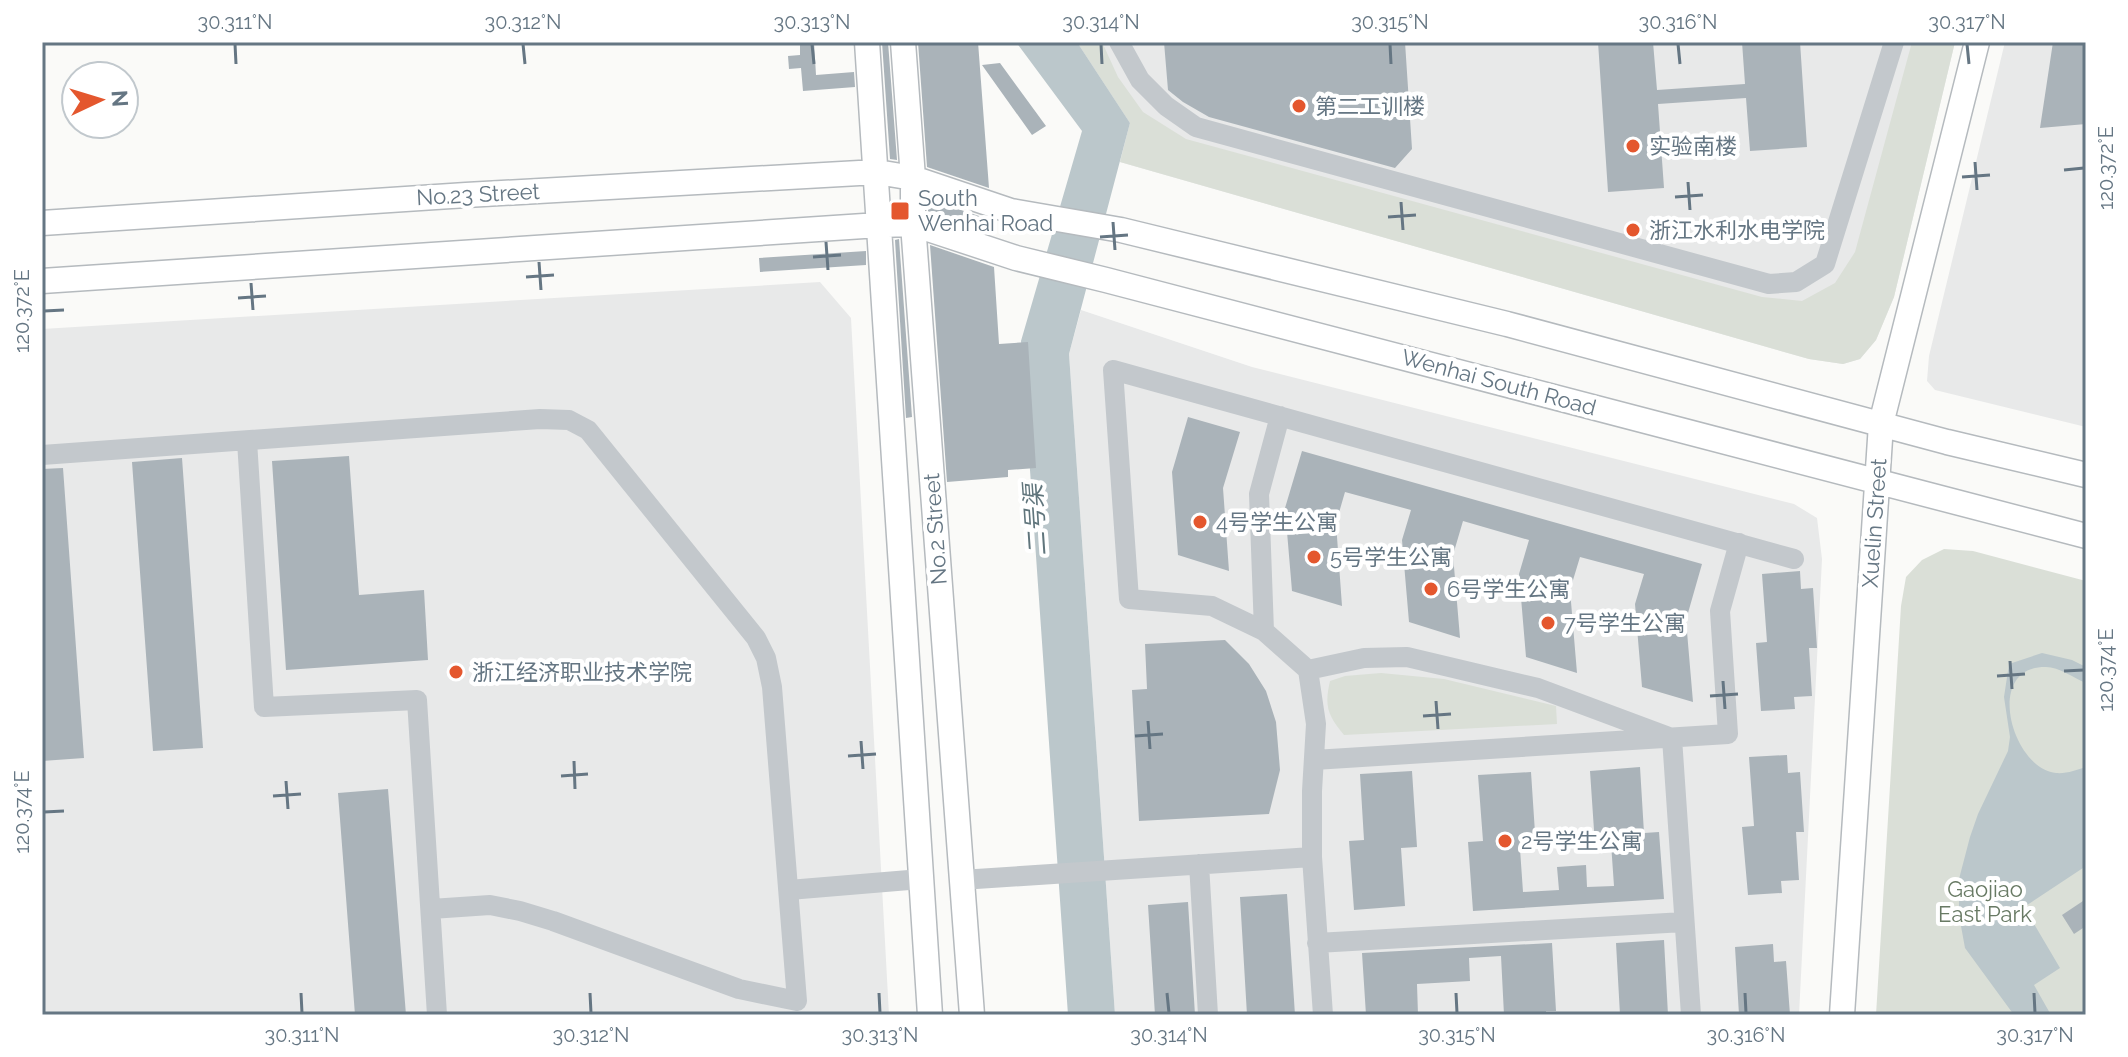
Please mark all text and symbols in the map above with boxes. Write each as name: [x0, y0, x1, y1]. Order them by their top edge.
text: 30.311°N: [198, 10, 272, 34]
text: 30.312°N: [485, 10, 561, 34]
text: 30.313°N: [774, 10, 850, 34]
text: 30.314°N: [1062, 10, 1140, 34]
text: 30.315°N: [1351, 10, 1429, 34]
text: 30.316°N: [1639, 10, 1717, 34]
text: 30.317°N: [1928, 10, 2006, 34]
north arrow: [60, 60, 140, 140]
text: N: [106, 89, 134, 108]
place label: 第二工训楼: [1315, 93, 1425, 119]
marker: 第二工训楼: [1290, 97, 1308, 115]
text: 120.372°E: [2094, 126, 2118, 210]
place label: 实验南楼: [1649, 133, 1737, 159]
marker: 实验南楼: [1624, 137, 1642, 155]
street label: No.23 Street: [416, 178, 541, 210]
place label: South Wenhai Road: [918, 185, 1053, 236]
marker: South Wenhai Road: [889, 200, 911, 222]
place label: 浙江水利水电学院: [1649, 217, 1825, 243]
marker: 浙江水利水电学院: [1624, 221, 1642, 239]
text: 120.372°E: [10, 269, 34, 353]
street label: Wenhai South Road: [1399, 343, 1599, 421]
street label: Xuelin Street: [1857, 457, 1892, 589]
street label: No.2 Street: [918, 472, 952, 586]
water label: 二号渠: [1018, 480, 1052, 557]
place label: 4号学生公寓: [1216, 509, 1338, 535]
marker: 4号学生公寓: [1191, 513, 1209, 531]
place label: 5号学生公寓: [1330, 544, 1452, 570]
marker: 5号学生公寓: [1305, 548, 1323, 566]
place label: 6号学生公寓: [1447, 576, 1570, 602]
marker: 6号学生公寓: [1422, 580, 1440, 598]
place label: 7号学生公寓: [1564, 610, 1686, 636]
marker: 7号学生公寓: [1539, 614, 1557, 632]
text: 120.374°E: [2094, 628, 2118, 712]
place label: 浙江经济职业技术学院: [472, 659, 692, 685]
marker: 浙江经济职业技术学院: [447, 663, 465, 681]
text: 120.374°E: [10, 770, 34, 854]
place label: 2号学生公寓: [1521, 828, 1642, 854]
marker: 2号学生公寓: [1496, 832, 1514, 850]
park label: Gaojiao East Park: [1938, 876, 2032, 927]
text: 30.311°N: [265, 1023, 339, 1047]
text: 30.312°N: [553, 1023, 629, 1047]
text: 30.313°N: [842, 1023, 918, 1047]
text: 30.314°N: [1130, 1023, 1208, 1047]
text: 30.315°N: [1418, 1023, 1496, 1047]
text: 30.316°N: [1707, 1023, 1785, 1047]
text: 30.317°N: [1996, 1023, 2074, 1047]

